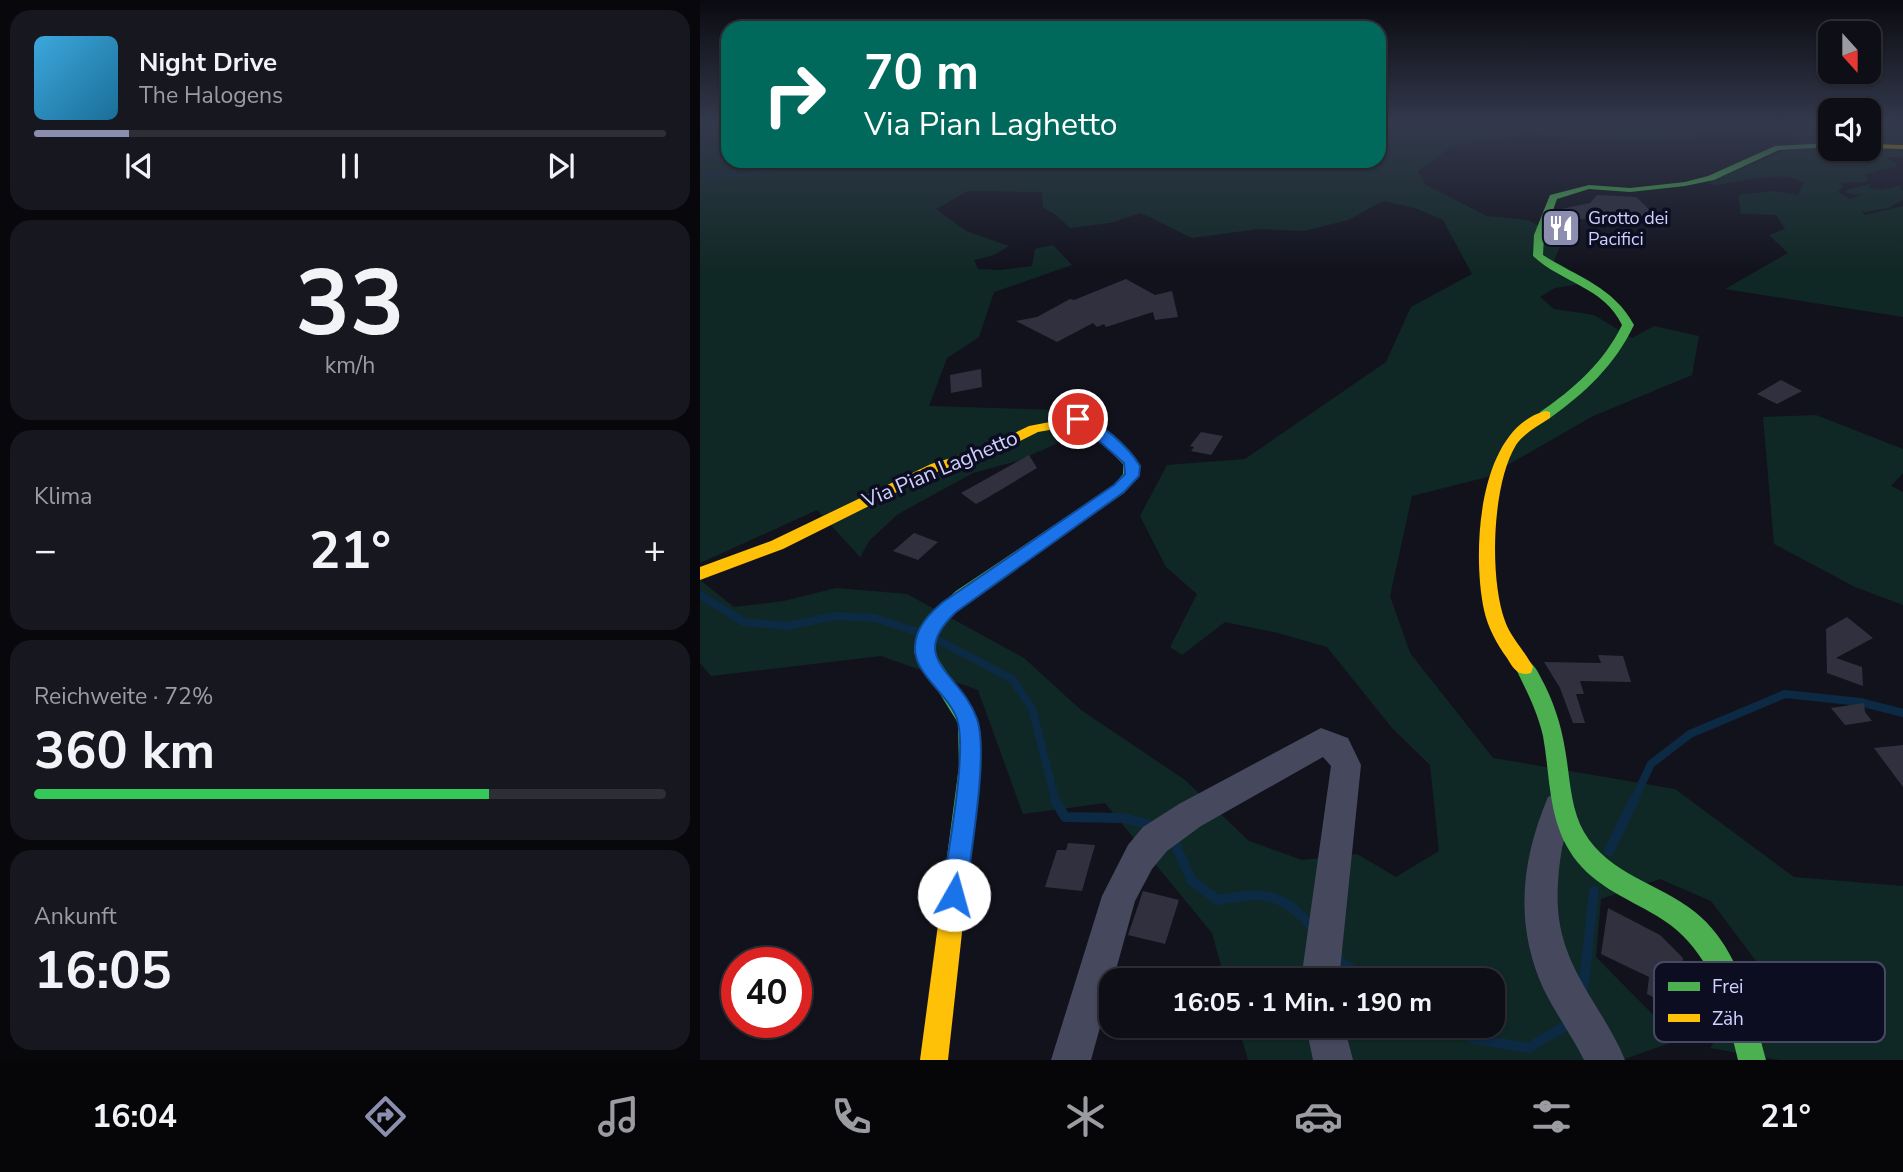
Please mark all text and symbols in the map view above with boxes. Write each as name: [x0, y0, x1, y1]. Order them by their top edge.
north arrow: [1818, 21, 1881, 84]
map controls: [1818, 21, 1881, 161]
text: 70 m: [864, 39, 979, 106]
text: Night Drive: [139, 45, 277, 80]
icon: right: [749, 49, 840, 140]
text: The Halogens: [139, 80, 283, 111]
button: sound: [1818, 98, 1881, 161]
text: Via Pian Laghetto: [864, 103, 1118, 146]
icon: previous: [120, 147, 158, 185]
icon: pause: [331, 147, 369, 185]
icon: next: [542, 147, 580, 185]
place label: Grotto dei Pacifici: [1588, 206, 1668, 251]
restaurant icon: Grotto dei Pacifici: [1540, 207, 1582, 249]
text: 33: [295, 242, 405, 366]
text: km/h: [325, 350, 375, 381]
pin: [1048, 389, 1108, 449]
icon: arrive: [1059, 400, 1097, 438]
street label: Via Pian Laghetto: [857, 424, 1022, 515]
text: Klima: [34, 481, 92, 512]
text: 21°: [309, 515, 391, 586]
text: −: [34, 525, 57, 576]
text: +: [643, 525, 666, 576]
text: Reichweite · 72%: [34, 681, 213, 712]
text: 360 km: [34, 715, 215, 786]
position arrow: [917, 858, 991, 932]
text: Ankunft: [34, 901, 116, 932]
text: 16:05: [34, 935, 172, 1006]
speed limit sign: 40: [721, 947, 812, 1038]
legend: [1654, 962, 1885, 1042]
text: Frei: [1712, 974, 1743, 1000]
text: 16:05 · 1 Min. · 190 m: [1172, 985, 1432, 1020]
text: Zäh: [1712, 1006, 1744, 1032]
icon: directions: [361, 1092, 410, 1141]
icon: music: [594, 1092, 643, 1141]
icon: phone: [827, 1092, 876, 1141]
icon: climate: [1061, 1092, 1110, 1141]
icon: car: [1294, 1092, 1343, 1141]
icon: filters: [1527, 1092, 1576, 1141]
text: 16:04: [92, 1095, 177, 1138]
text: 21°: [1760, 1095, 1811, 1138]

